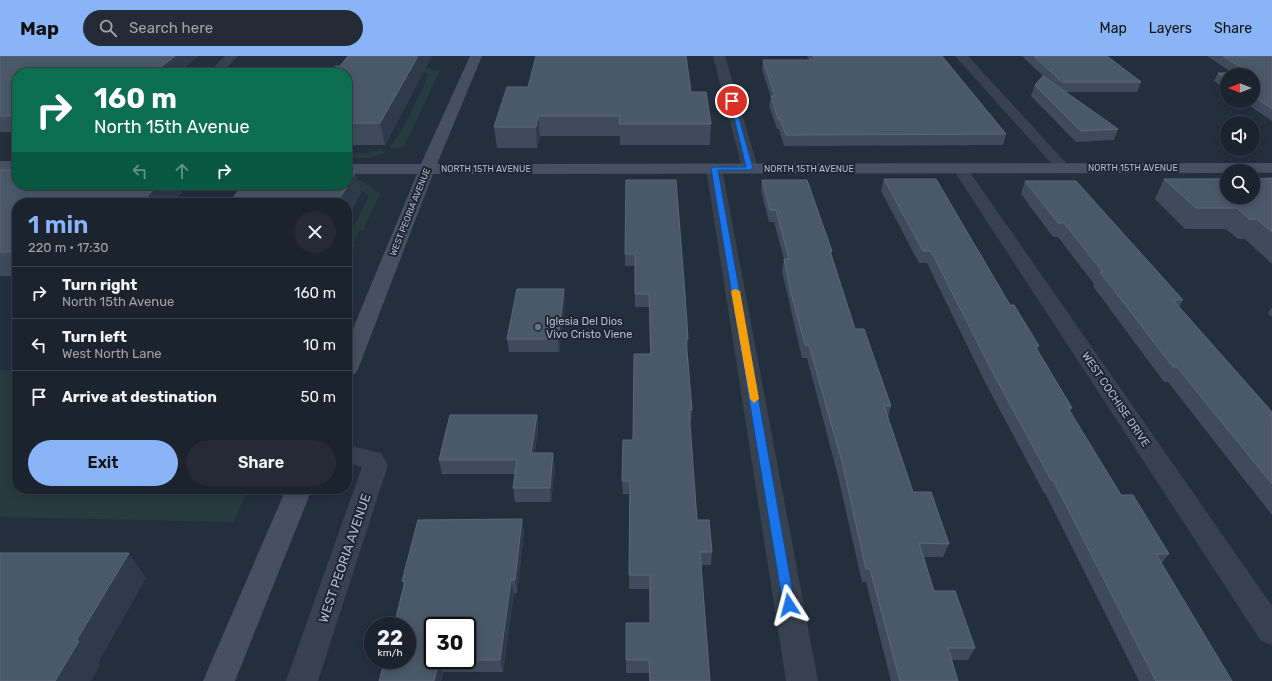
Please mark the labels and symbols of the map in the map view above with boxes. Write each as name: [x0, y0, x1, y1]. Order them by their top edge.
north arrow: [1220, 68, 1260, 108]
pin: [715, 84, 749, 118]
street label: NORTH 15TH AVENUE: [1088, 163, 1178, 173]
street label: NORTH 15TH AVENUE: [441, 164, 531, 174]
street label: NORTH 15TH AVENUE: [764, 164, 854, 174]
street label: WEST PEORIA AVENUE: [388, 167, 432, 257]
place label: Iglesia Del Dios Vivo Cristo Viene: [546, 315, 632, 341]
marker: Iglesia Del Dios Vivo Cristo Viene: [533, 322, 543, 332]
street label: WEST COCHISE DRIVE: [1079, 349, 1152, 450]
street label: WEST PEORIA AVENUE: [315, 492, 374, 625]
position arrow: [768, 584, 810, 626]
speed limit sign: 30: [424, 617, 476, 669]

